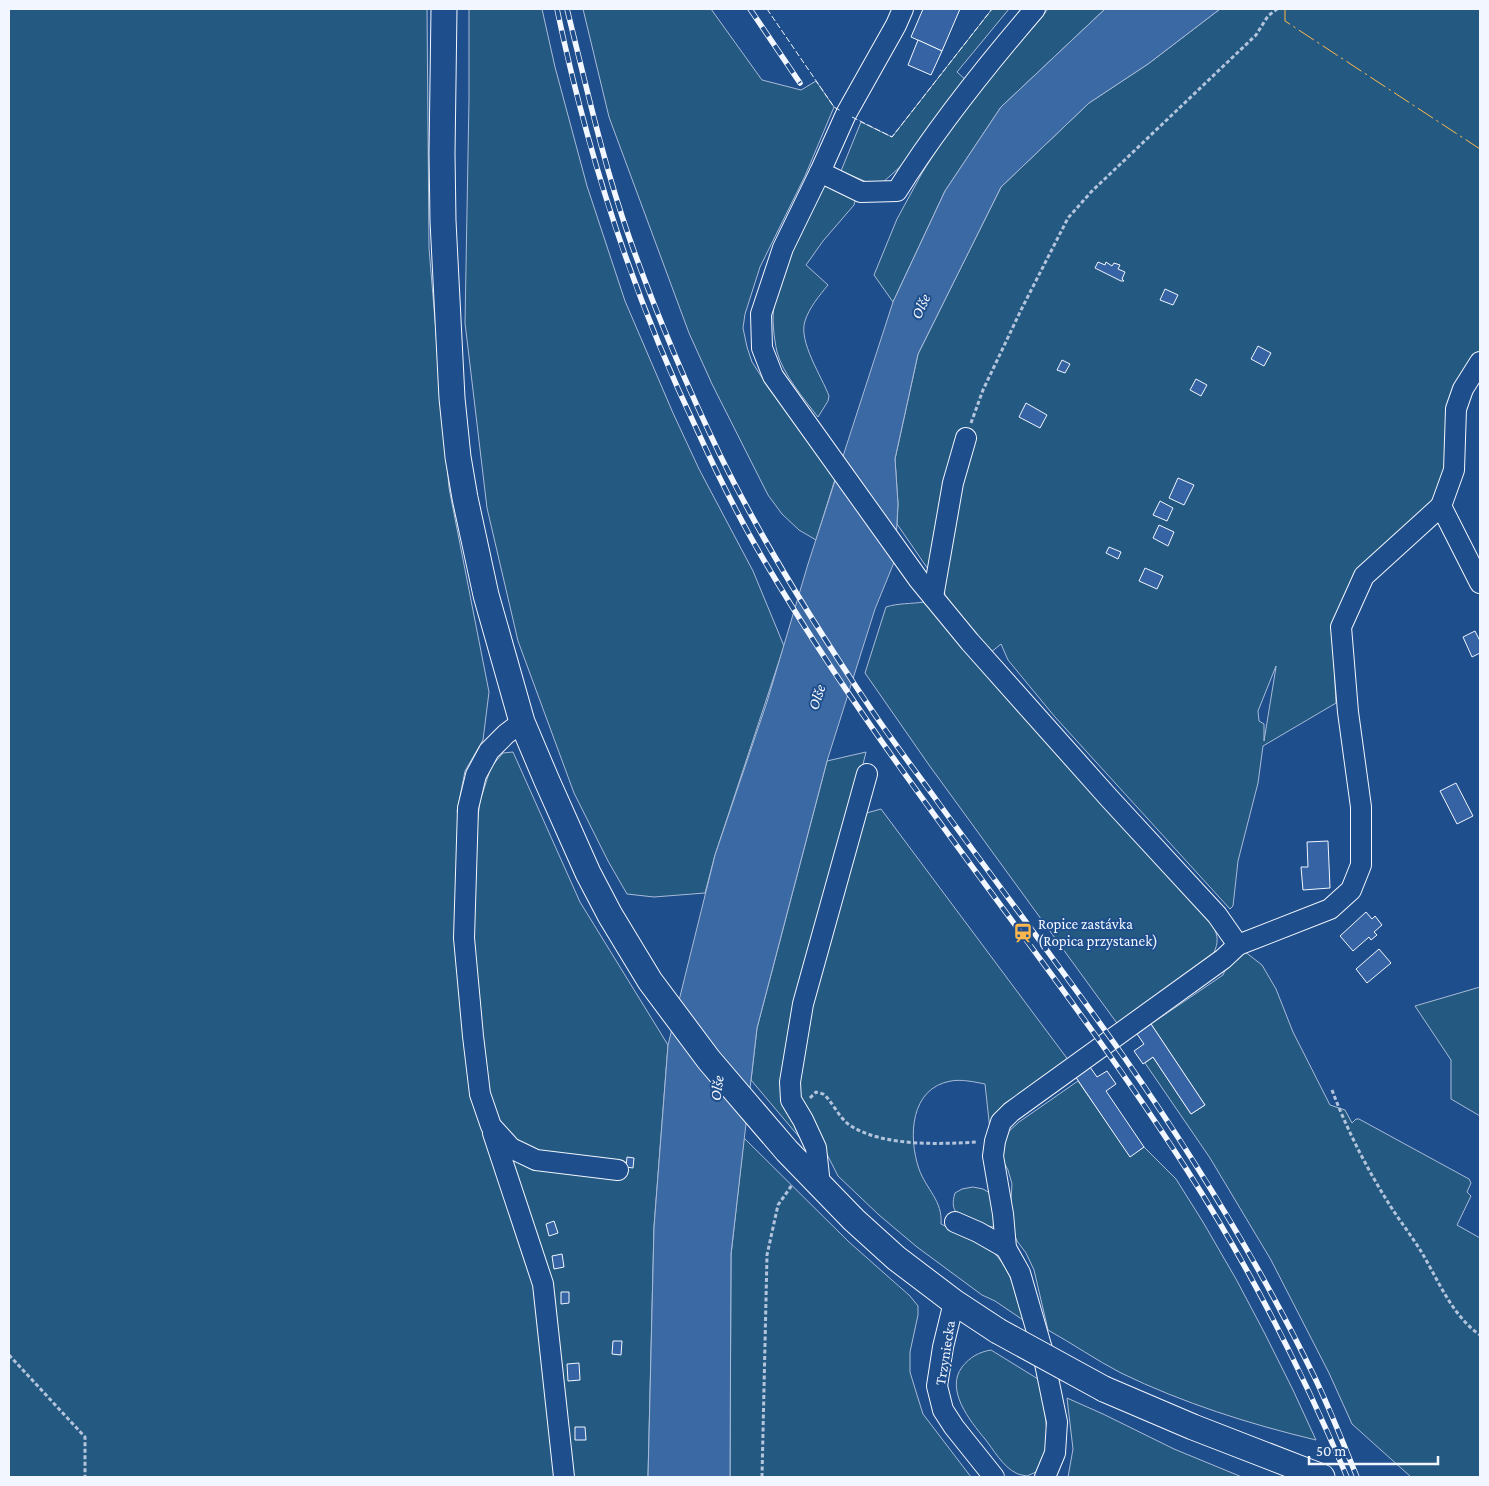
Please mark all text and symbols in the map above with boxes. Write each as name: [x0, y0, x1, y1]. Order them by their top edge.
water label: Olše: [907, 291, 934, 321]
water label: Olše: [804, 682, 829, 712]
place label: Ropice zastávka (Ropica przystanek): [1038, 916, 1158, 950]
station icon: Ropice zastávka (Ropica przystanek): [1012, 922, 1034, 944]
water label: Olše: [706, 1074, 727, 1102]
street label: Trzyniecka: [932, 1319, 959, 1387]
scale bar: [1309, 1434, 1438, 1466]
text: 50 m: [1316, 1443, 1346, 1459]

